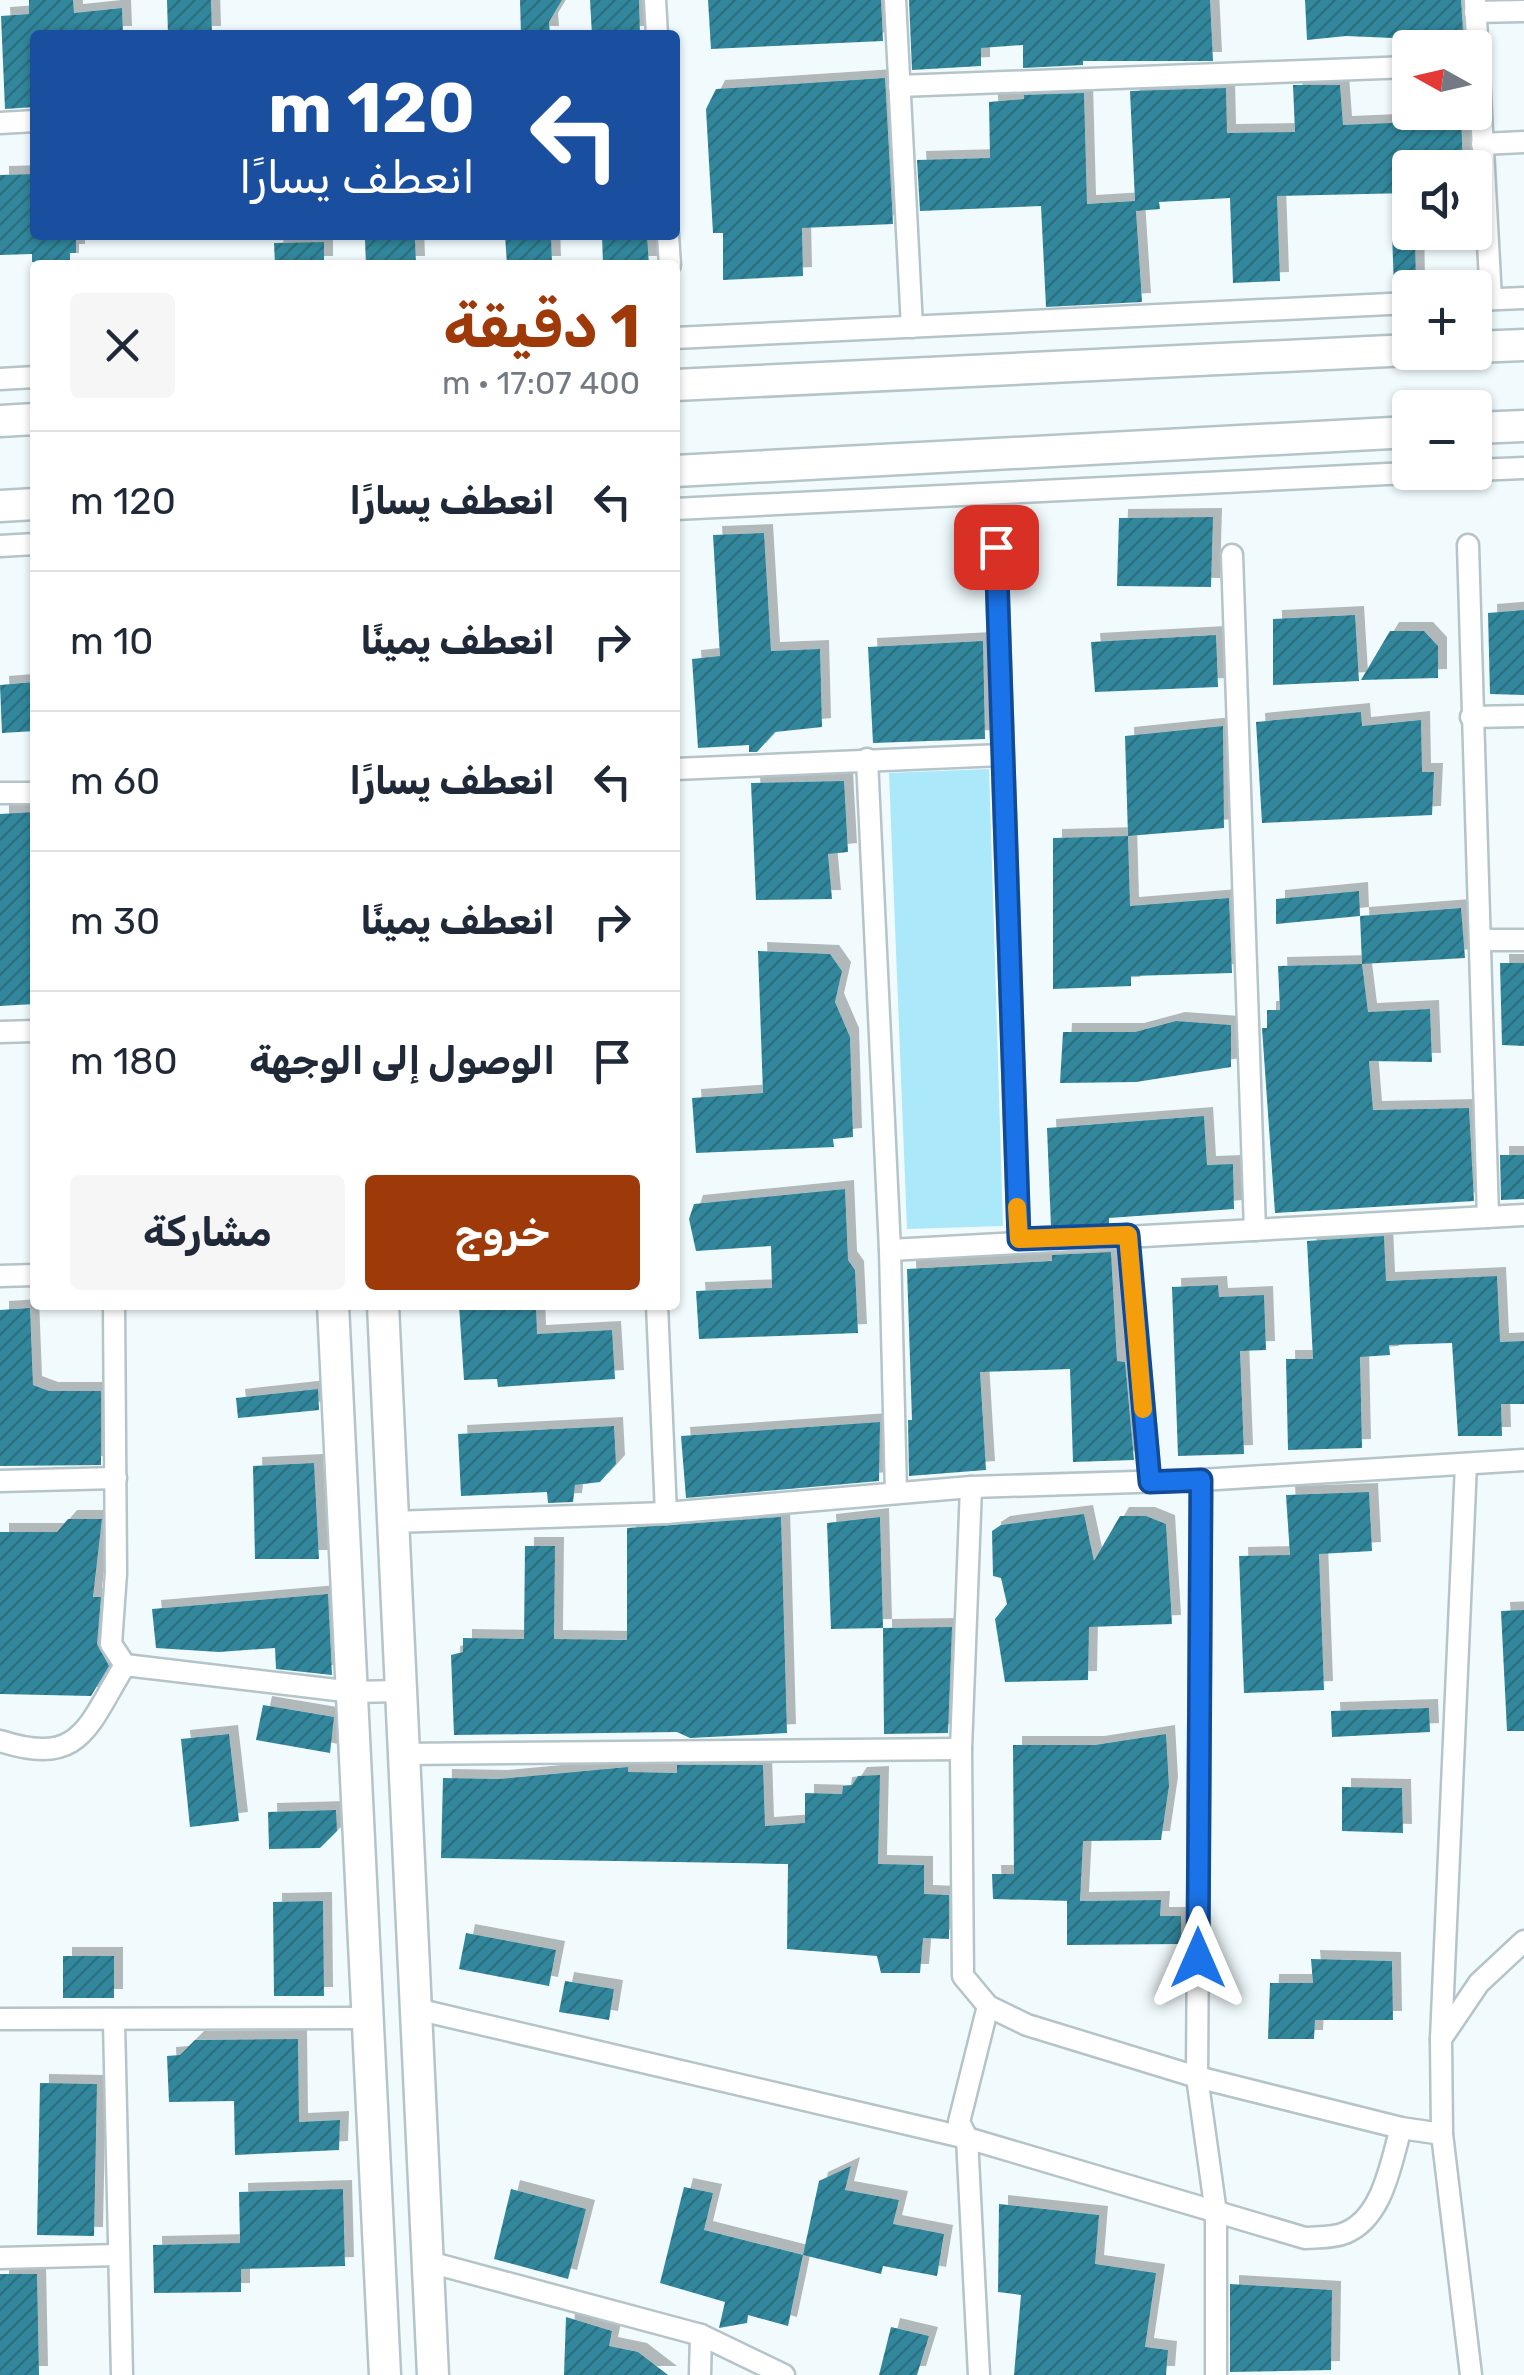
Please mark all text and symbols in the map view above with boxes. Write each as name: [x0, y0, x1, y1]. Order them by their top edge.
north arrow: [1392, 30, 1492, 130]
map controls: [1392, 30, 1492, 490]
text: 120 m: [268, 67, 475, 150]
icon: left: [510, 70, 640, 200]
button: sound: [1392, 150, 1492, 250]
text: انعطف يسارًا: [239, 151, 475, 204]
button: +: [1392, 270, 1492, 370]
text: 1 دقيقة: [443, 291, 640, 362]
button: close: [70, 293, 175, 398]
text: 400 m · 17:07: [442, 364, 640, 402]
button: −: [1392, 390, 1492, 490]
icon: left: [585, 474, 640, 529]
text: 120 m: [70, 478, 176, 524]
text: انعطف يسارًا: [349, 478, 555, 524]
pin: [954, 505, 1039, 590]
icon: arrive: [969, 520, 1024, 575]
icon: right: [585, 614, 640, 669]
text: 10 m: [70, 618, 154, 664]
text: انعطف يمينًا: [360, 618, 555, 664]
icon: left: [585, 754, 640, 809]
text: 60 m: [70, 758, 160, 804]
text: انعطف يسارًا: [349, 758, 555, 804]
icon: right: [585, 894, 640, 949]
text: 30 m: [70, 898, 160, 944]
text: انعطف يمينًا: [360, 898, 555, 944]
icon: arrive: [585, 1034, 640, 1089]
text: 180 m: [70, 1038, 178, 1084]
text: الوصول إلى الوجهة: [249, 1038, 555, 1084]
button: مشاركة: [70, 1175, 345, 1290]
button: خروج: [365, 1175, 640, 1290]
position arrow: [1146, 1906, 1250, 2010]

